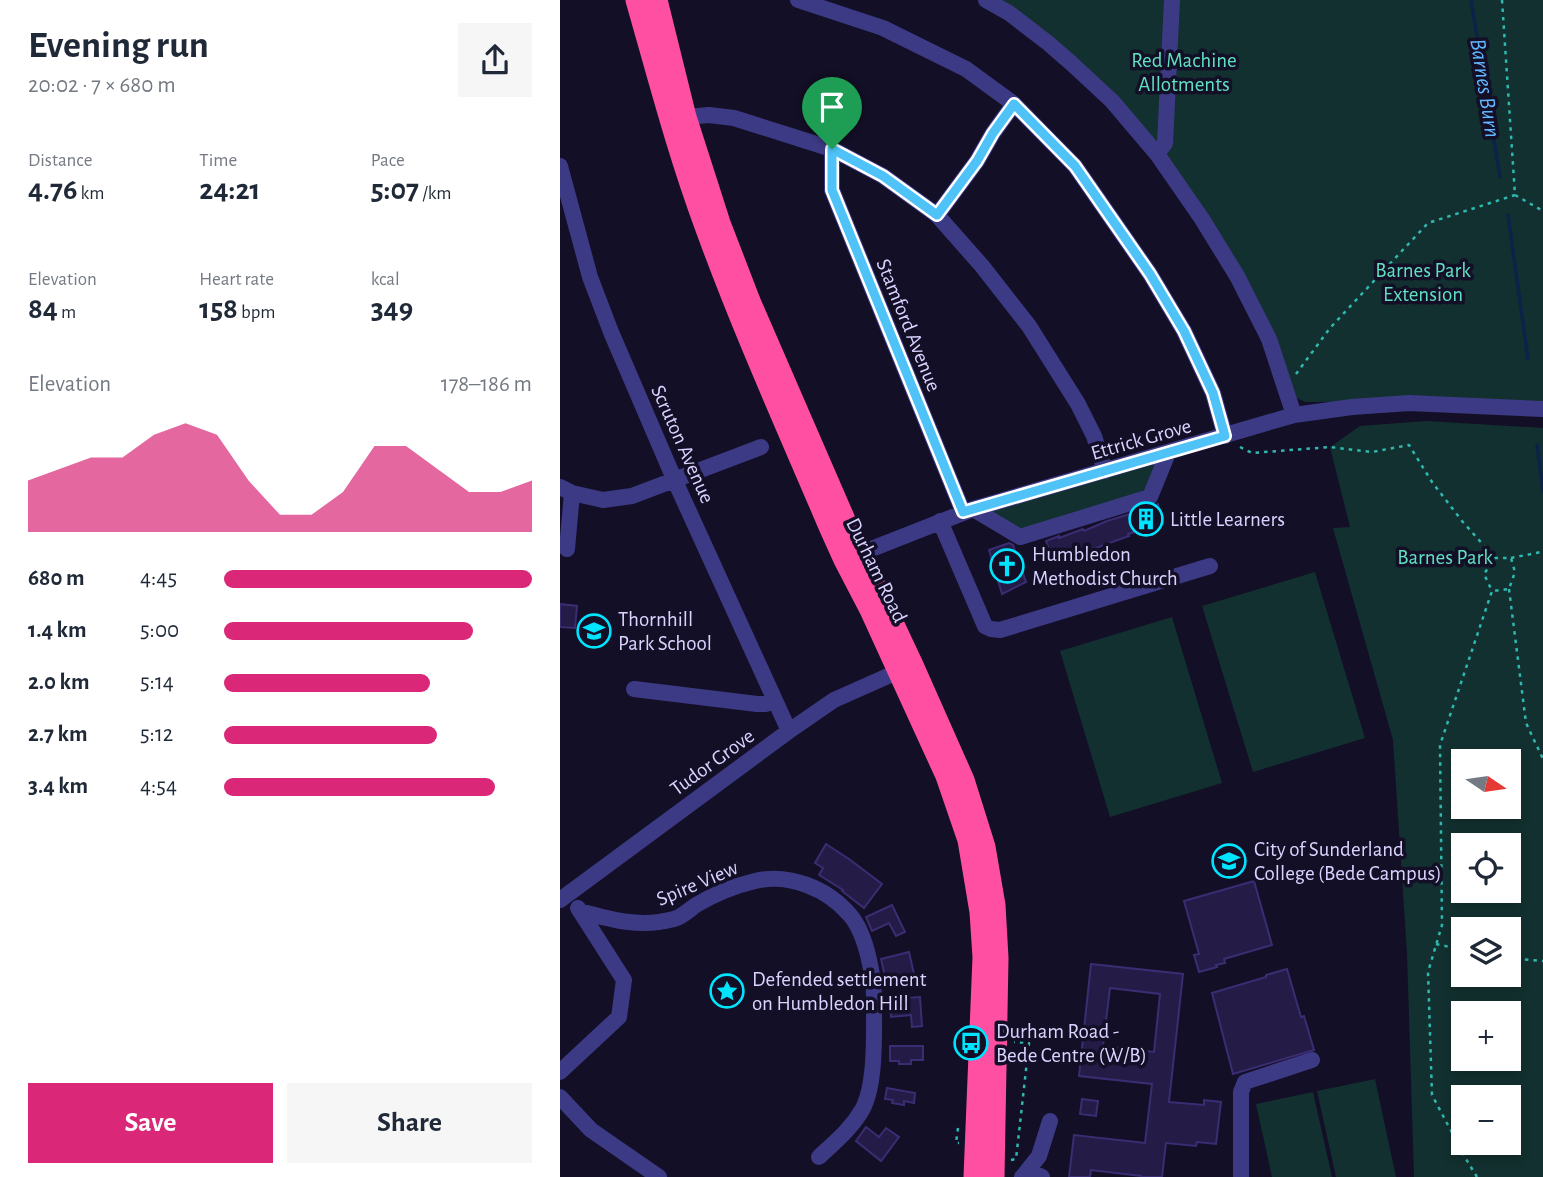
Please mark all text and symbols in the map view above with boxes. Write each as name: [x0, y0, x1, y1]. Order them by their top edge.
button: share: [458, 23, 532, 97]
text: Evening run: [28, 27, 209, 65]
water label: Barnes Burn: [1465, 37, 1504, 139]
park label: Red Machine Allotments: [1131, 50, 1237, 95]
text: 20:02 · 7 × 680 m: [28, 74, 176, 97]
pin: [802, 77, 862, 149]
icon: arrive: [813, 88, 851, 126]
text: Distance: [28, 151, 92, 170]
text: Time: [199, 151, 237, 170]
text: Pace: [371, 151, 405, 170]
text: 4.76: [28, 175, 77, 205]
text: 24:21: [199, 175, 260, 205]
text: 5:07: [371, 175, 419, 205]
text: km: [77, 184, 104, 203]
text: /km: [419, 184, 452, 203]
street label: Stamford Avenue: [872, 256, 945, 395]
park label: Barnes Park Extension: [1375, 260, 1471, 305]
text: Elevation: [28, 270, 97, 289]
text: Heart rate: [199, 270, 274, 289]
text: kcal: [371, 270, 400, 289]
text: 84: [28, 294, 58, 324]
text: 158: [199, 294, 238, 324]
text: 349: [371, 294, 413, 324]
text: m: [58, 303, 76, 322]
text: bpm: [238, 303, 275, 322]
text: Elevation: [28, 373, 111, 396]
text: 178–186 m: [441, 373, 532, 396]
street label: Scruton Avenue: [647, 382, 718, 506]
street label: Ettrick Grove: [1089, 415, 1194, 464]
building icon: Little Learners: [1127, 500, 1165, 538]
place label: Little Learners: [1170, 509, 1285, 530]
street label: Durham Road: [842, 515, 911, 626]
place label: Humbledon Methodist Church: [1032, 544, 1178, 589]
church icon: Humbledon Methodist Church: [988, 547, 1026, 585]
park label: Barnes Park: [1397, 547, 1493, 568]
text: 680 m: [28, 567, 84, 590]
text: 4:45: [140, 567, 177, 590]
place label: Thornhill Park School: [618, 609, 712, 654]
school or university icon: Thornhill Park School: [575, 612, 613, 650]
text: 1.4 km: [28, 619, 87, 642]
text: 5:00: [140, 619, 179, 642]
text: 2.0 km: [28, 671, 90, 694]
text: 5:14: [140, 671, 174, 694]
text: 2.7 km: [28, 723, 87, 746]
text: 5:12: [140, 723, 173, 746]
street label: Tudor Grove: [667, 725, 758, 800]
north arrow: [1451, 749, 1521, 819]
map controls: [1451, 749, 1521, 1155]
text: 3.4 km: [28, 775, 88, 798]
text: 4:54: [140, 775, 177, 798]
button: locate: [1451, 833, 1521, 903]
place label: City of Sunderland College (Bede Campus): [1254, 839, 1442, 884]
school or university icon: City of Sunderland College (Bede Campus): [1210, 842, 1248, 880]
street label: Spire View: [653, 857, 741, 910]
button: layers: [1451, 917, 1521, 987]
place label: Defended settlement on Humbledon Hill: [752, 969, 927, 1014]
place icon: Defended settlement on Humbledon Hill: [708, 972, 746, 1010]
button: +: [1451, 1001, 1521, 1071]
place label: Durham Road - Bede Centre (W/B): [996, 1021, 1147, 1066]
bus stop icon: Durham Road - Bede Centre (W/B): [952, 1024, 990, 1062]
button: Save: [28, 1083, 273, 1163]
button: Share: [287, 1083, 532, 1163]
button: −: [1451, 1085, 1521, 1155]

